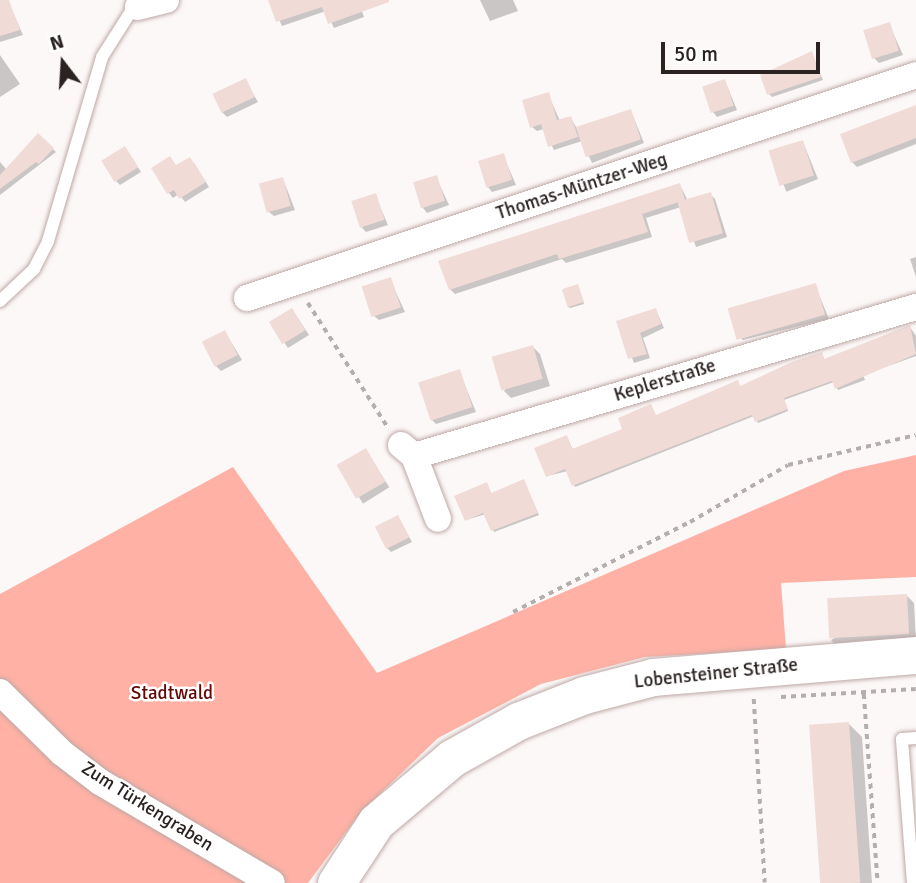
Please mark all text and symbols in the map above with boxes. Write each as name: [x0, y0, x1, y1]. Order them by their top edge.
north arrow: [28, 28, 98, 98]
scale bar: [664, 28, 823, 72]
text: N: [47, 30, 67, 56]
text: 50 m: [674, 41, 718, 67]
street label: Thomas-Müntzer-Weg: [494, 149, 670, 225]
street label: Keplerstraße: [611, 355, 719, 407]
street label: Lobensteiner Straße: [633, 654, 799, 694]
park label: Stadtwald: [131, 683, 213, 705]
street label: Zum Türkengraben: [77, 757, 217, 857]

